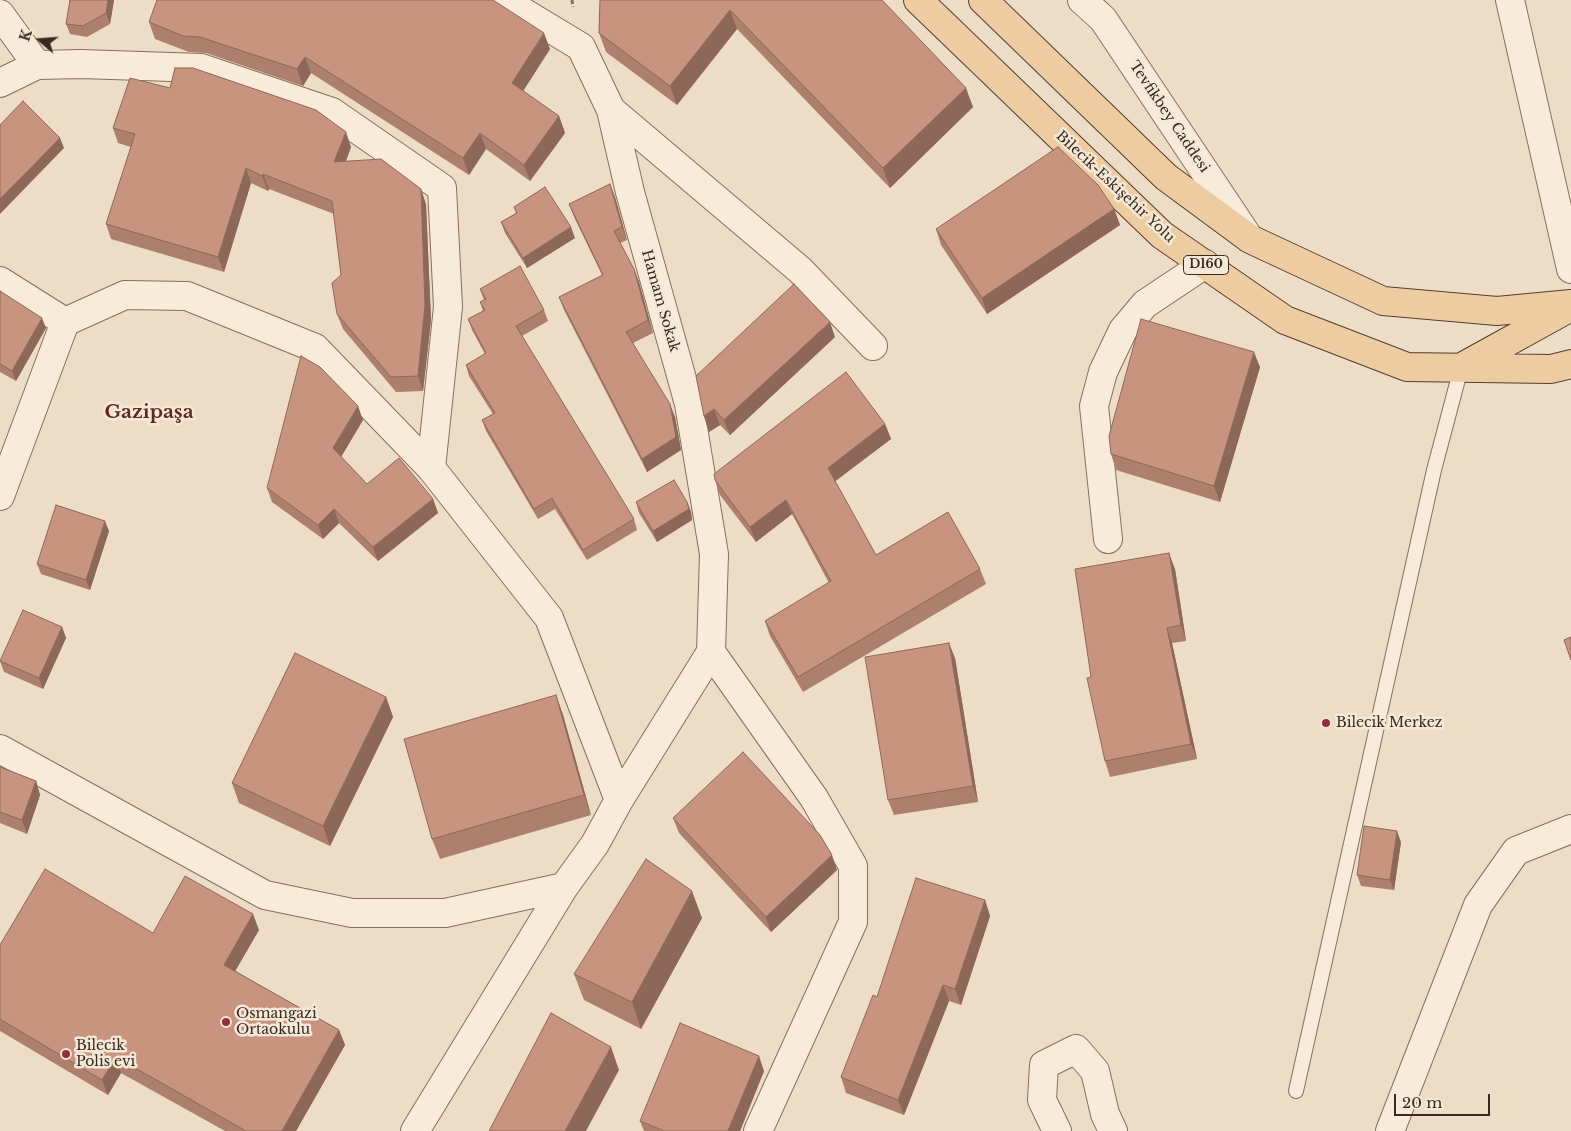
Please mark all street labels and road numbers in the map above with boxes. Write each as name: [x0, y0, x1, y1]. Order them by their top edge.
street label: Tevfikbey Caddesi: [1125, 58, 1213, 176]
street label: Bilecik-Eskişehir Yolu: [1052, 128, 1178, 246]
street label: Hamam Sokak: [637, 248, 683, 354]
road number: D160: [1184, 256, 1228, 274]

